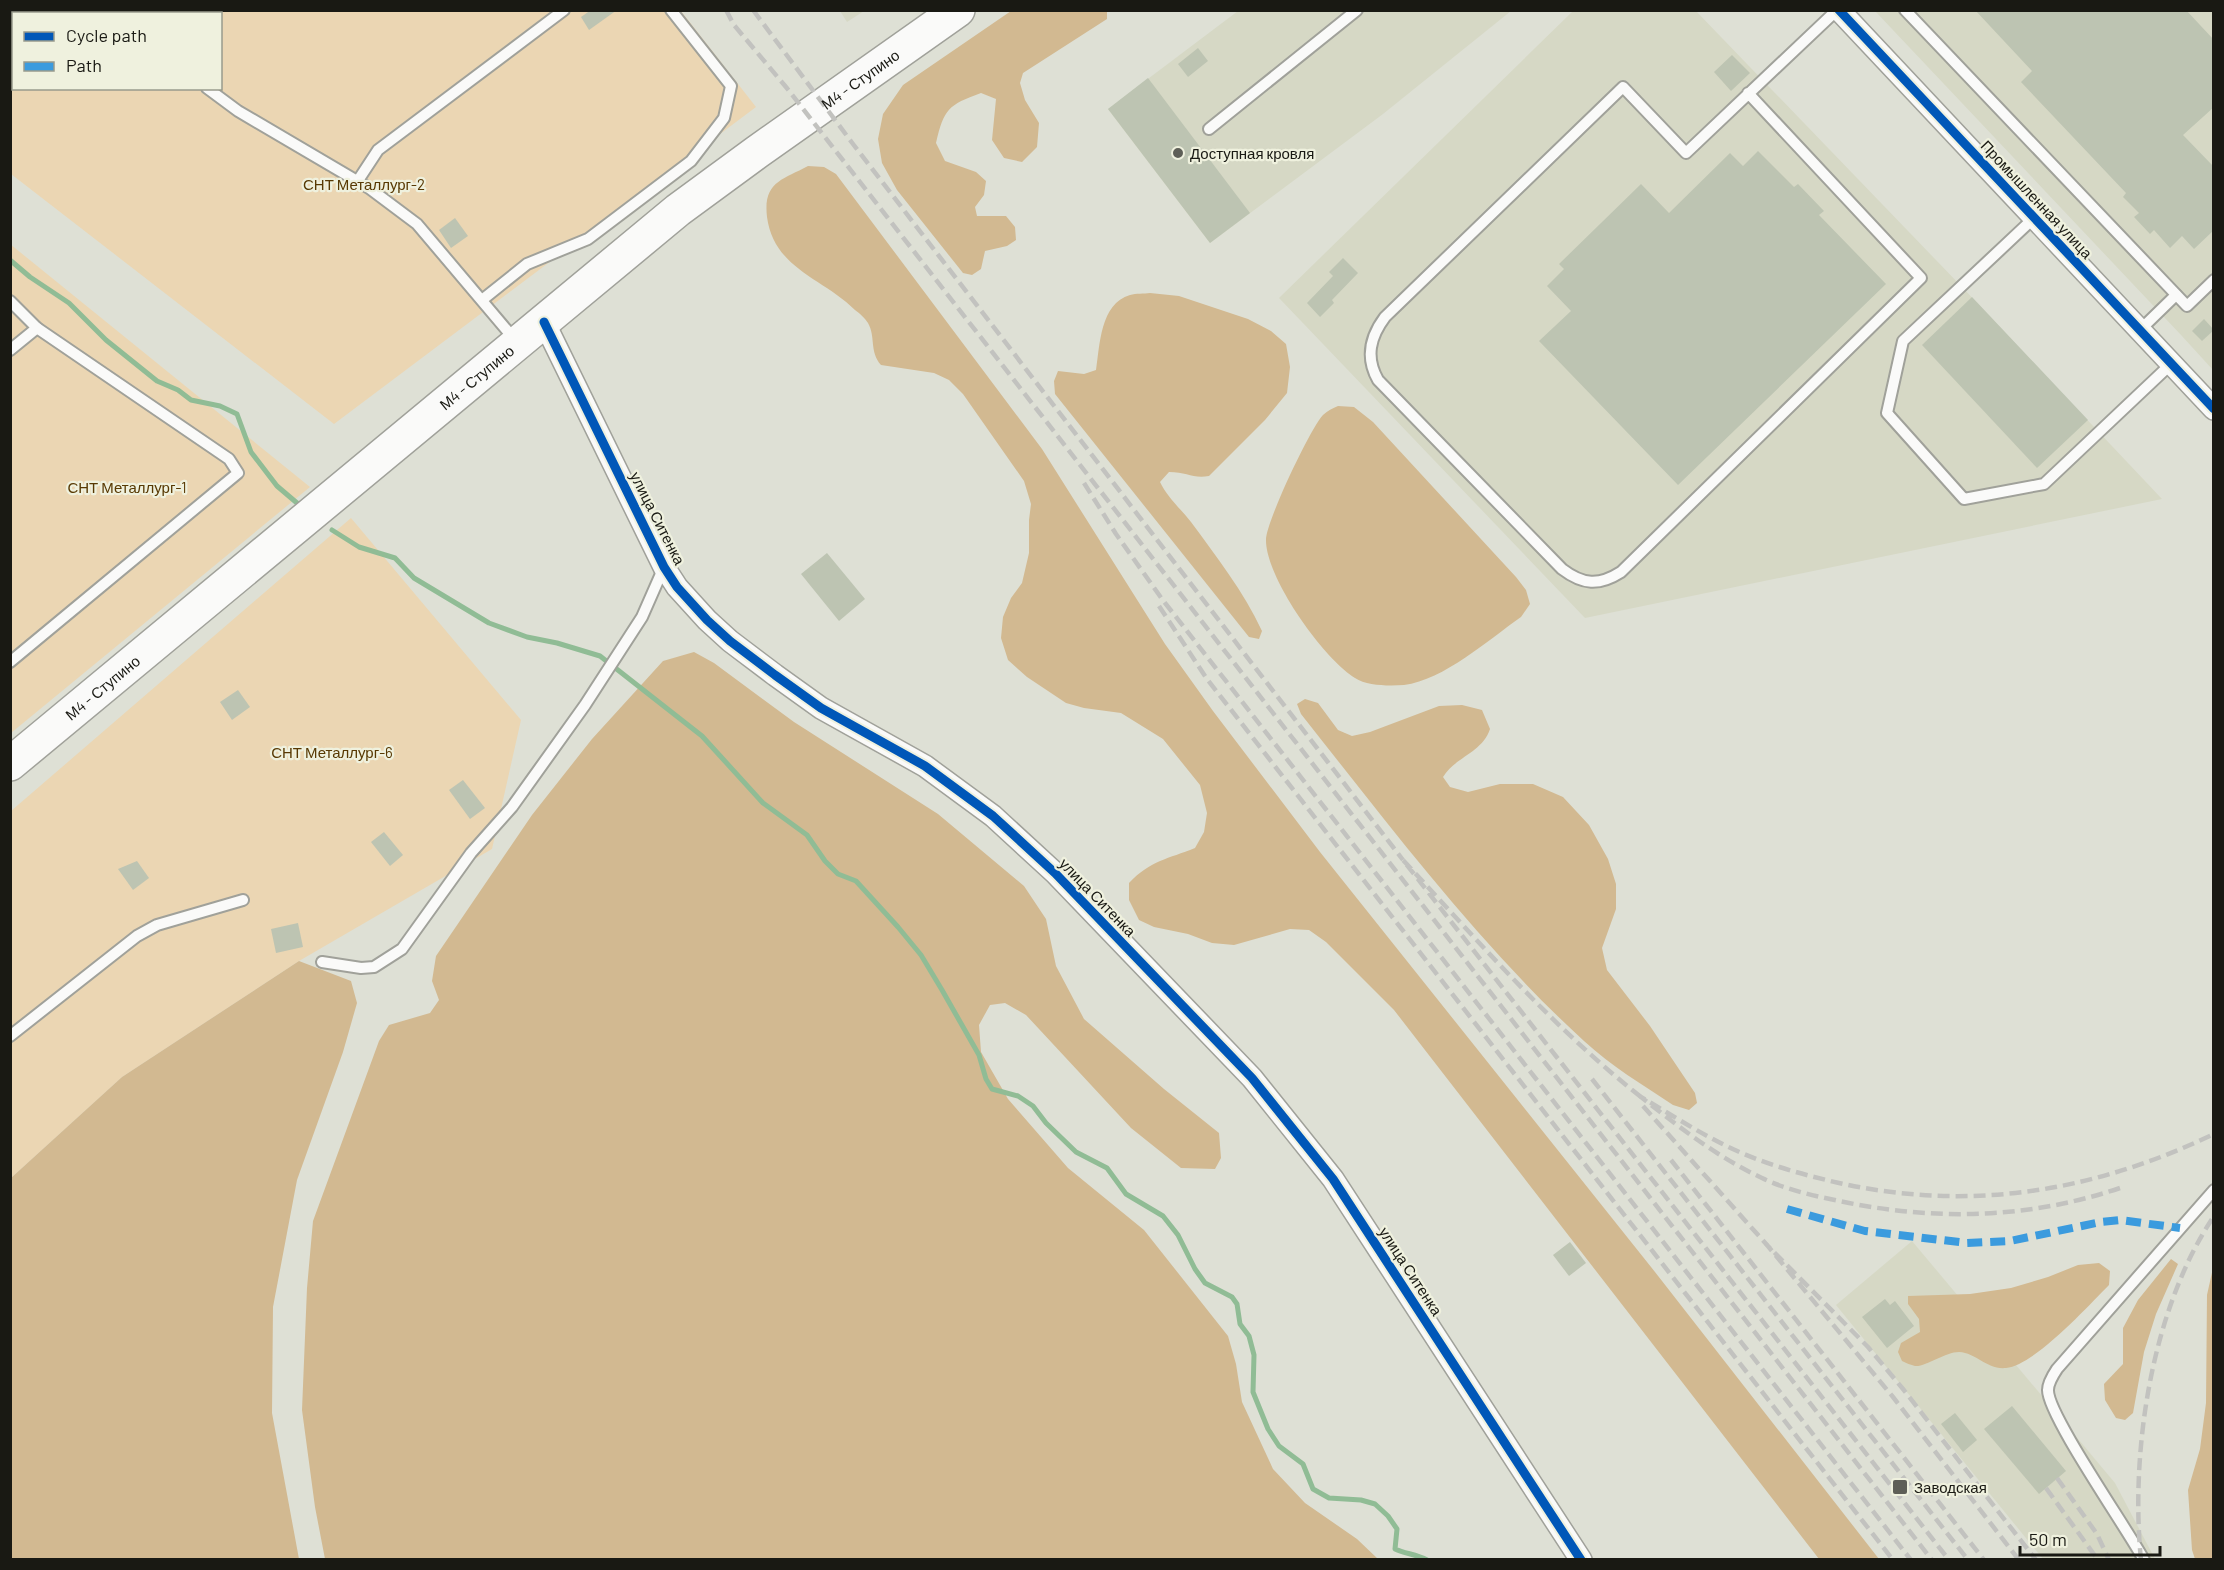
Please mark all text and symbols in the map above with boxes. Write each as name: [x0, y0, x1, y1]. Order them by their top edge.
legend: [12, 12, 222, 90]
text: Cycle path: [66, 24, 147, 46]
street label: М4 - Ступино: [818, 46, 903, 113]
text: Path: [66, 54, 102, 76]
street label: Промышленная улица: [1978, 136, 2097, 262]
place label: Доступная кровля: [1190, 144, 1314, 162]
marker: Доступная кровля: [1171, 146, 1185, 160]
park label: СНТ Металлург-2: [303, 175, 425, 193]
street label: М4 - Ступино: [436, 341, 517, 413]
street label: улица Ситенка: [627, 468, 689, 568]
park label: СНТ Металлург-1: [67, 478, 187, 496]
street label: М4 - Ступино: [61, 651, 143, 723]
park label: СНТ Металлург-6: [271, 743, 393, 761]
street label: улица Ситенка: [1056, 854, 1140, 940]
street label: улица Ситенка: [1376, 1223, 1447, 1319]
marker: Заводская: [1891, 1478, 1909, 1496]
place label: Заводская: [1914, 1478, 1987, 1496]
scale bar: [2020, 1519, 2160, 1557]
text: 50 m: [2029, 1528, 2067, 1550]

